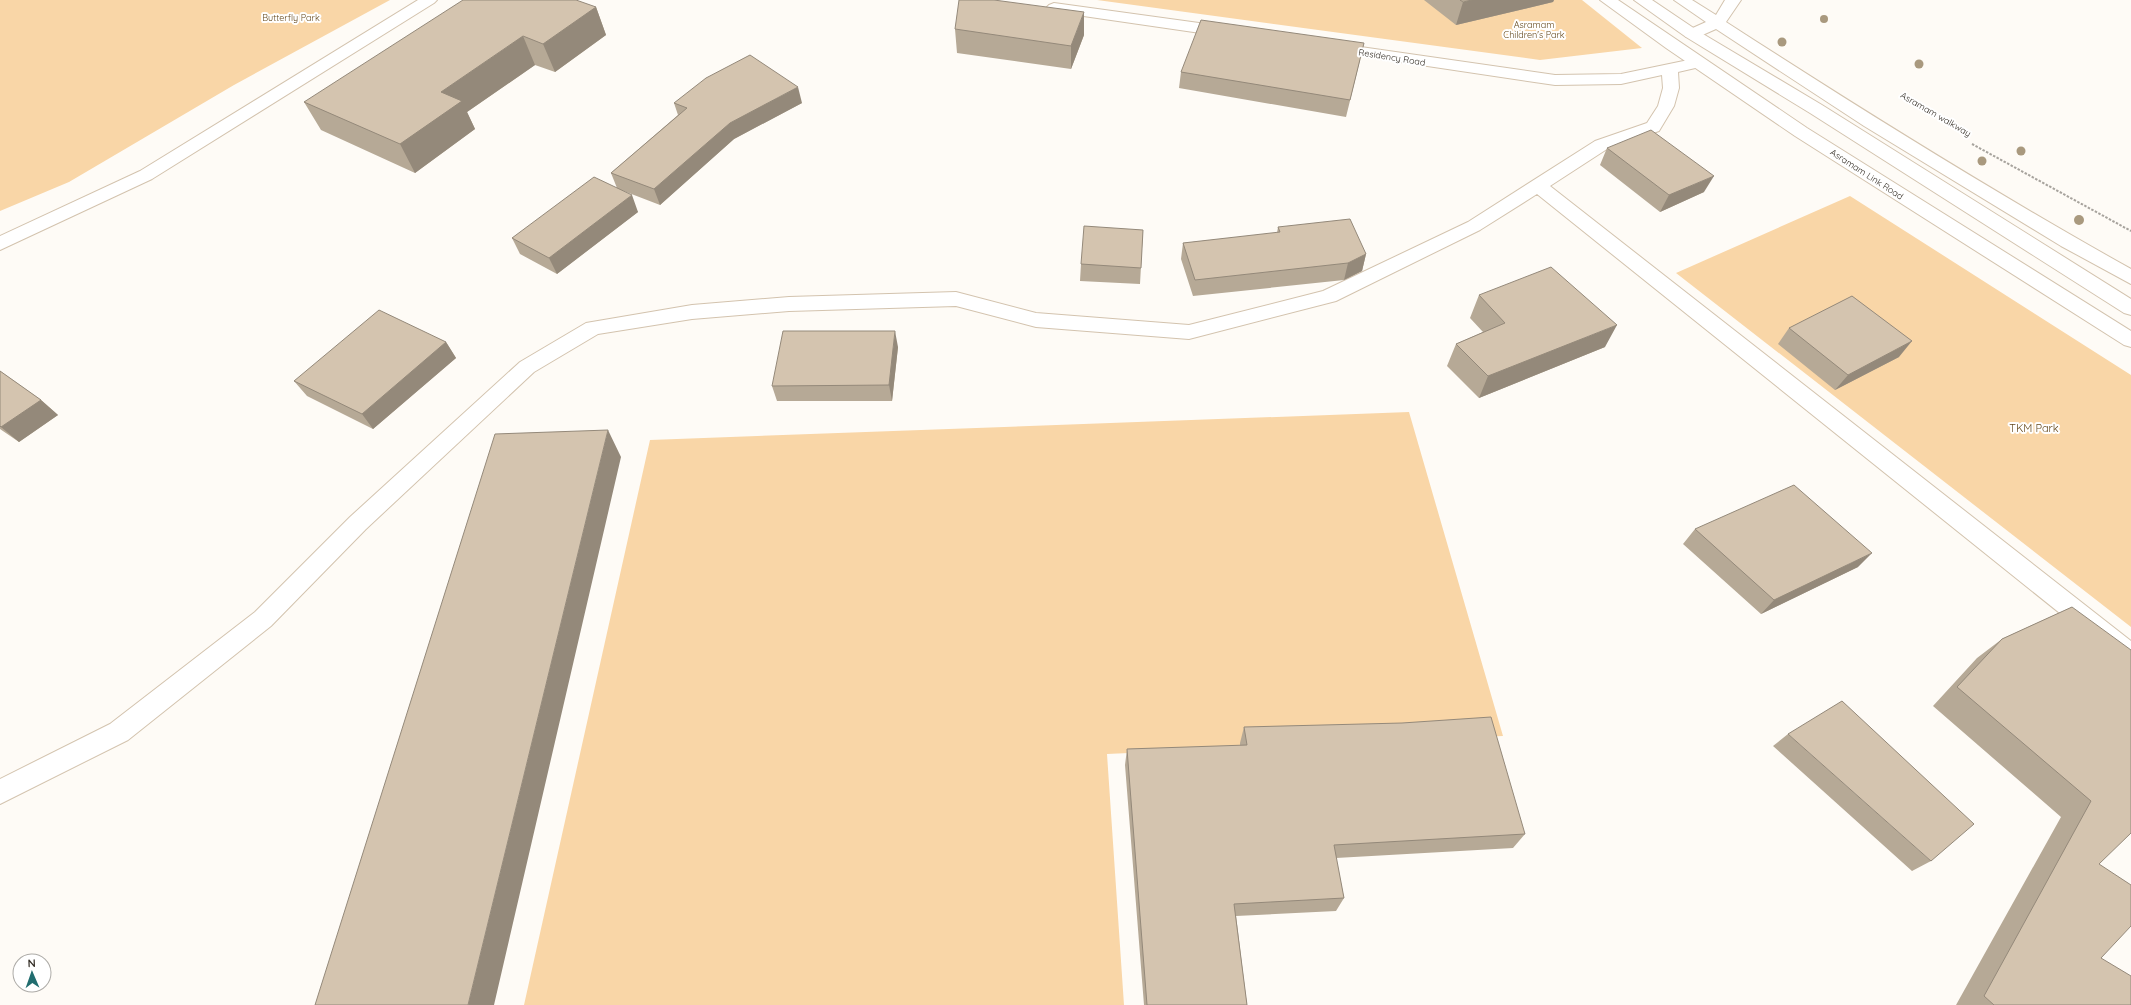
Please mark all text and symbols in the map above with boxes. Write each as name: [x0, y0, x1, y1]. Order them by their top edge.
park label: Butterfly Park: [262, 12, 320, 23]
park label: Asramam Children's Park: [1503, 19, 1565, 40]
street label: Residency Road: [1358, 46, 1426, 68]
street label: Asramam walkway: [1899, 89, 1973, 139]
street label: Asramam Link Road: [1828, 146, 1906, 202]
park label: TKM Park: [2009, 421, 2059, 435]
north arrow: [12, 953, 52, 993]
text: N: [27, 956, 36, 970]

